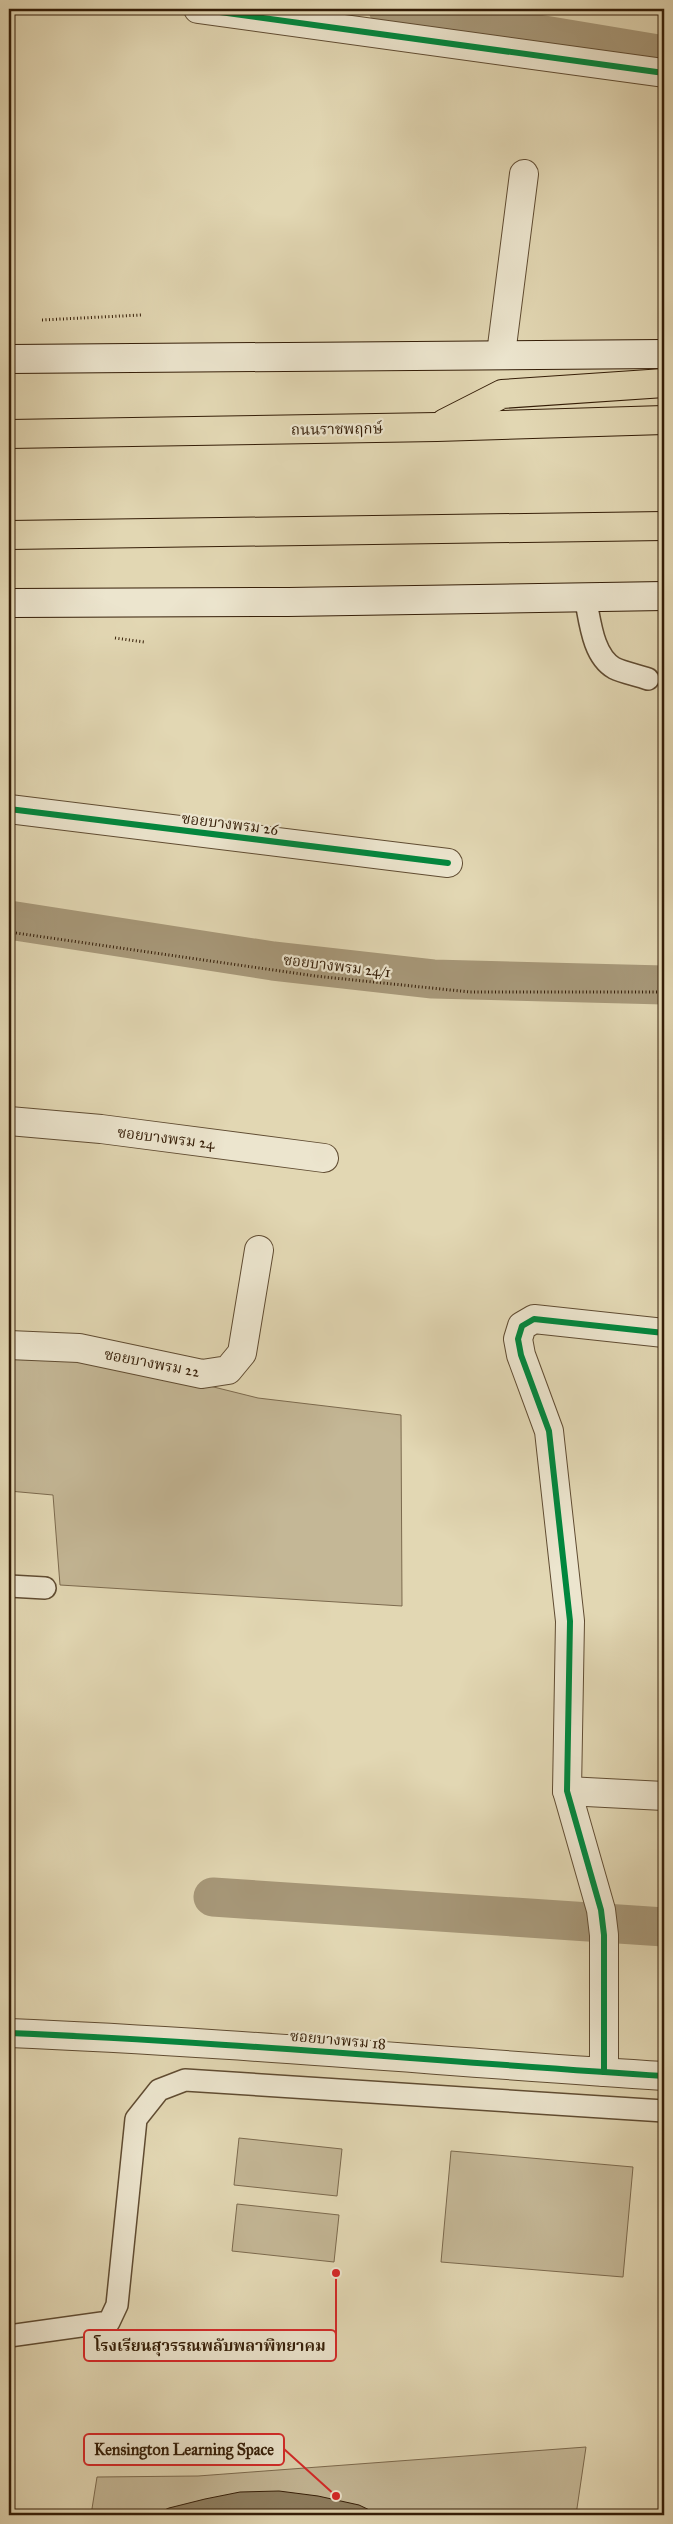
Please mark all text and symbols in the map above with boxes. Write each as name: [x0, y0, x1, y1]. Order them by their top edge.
street label: ถนนราชพฤกษ์: [291, 418, 384, 439]
street label: ซอยบางพรม 26: [181, 809, 281, 839]
street label: ซอยบางพรม 24/1: [282, 950, 392, 982]
street label: ซอยบางพรม 24: [116, 1123, 216, 1153]
street label: ซอยบางพรม 22: [103, 1345, 202, 1381]
street label: ซอยบางพรม 18: [289, 2027, 387, 2053]
callout: โรงเรียนสุวรรณพลับพลาพิทยาคม: [84, 2330, 336, 2361]
text: โรงเรียนสุวรรณพลับพลาพิทยาคม: [93, 2335, 326, 2357]
callout: Kensington Learning Space: [84, 2434, 284, 2465]
text: Kensington Learning Space: [94, 2440, 274, 2460]

